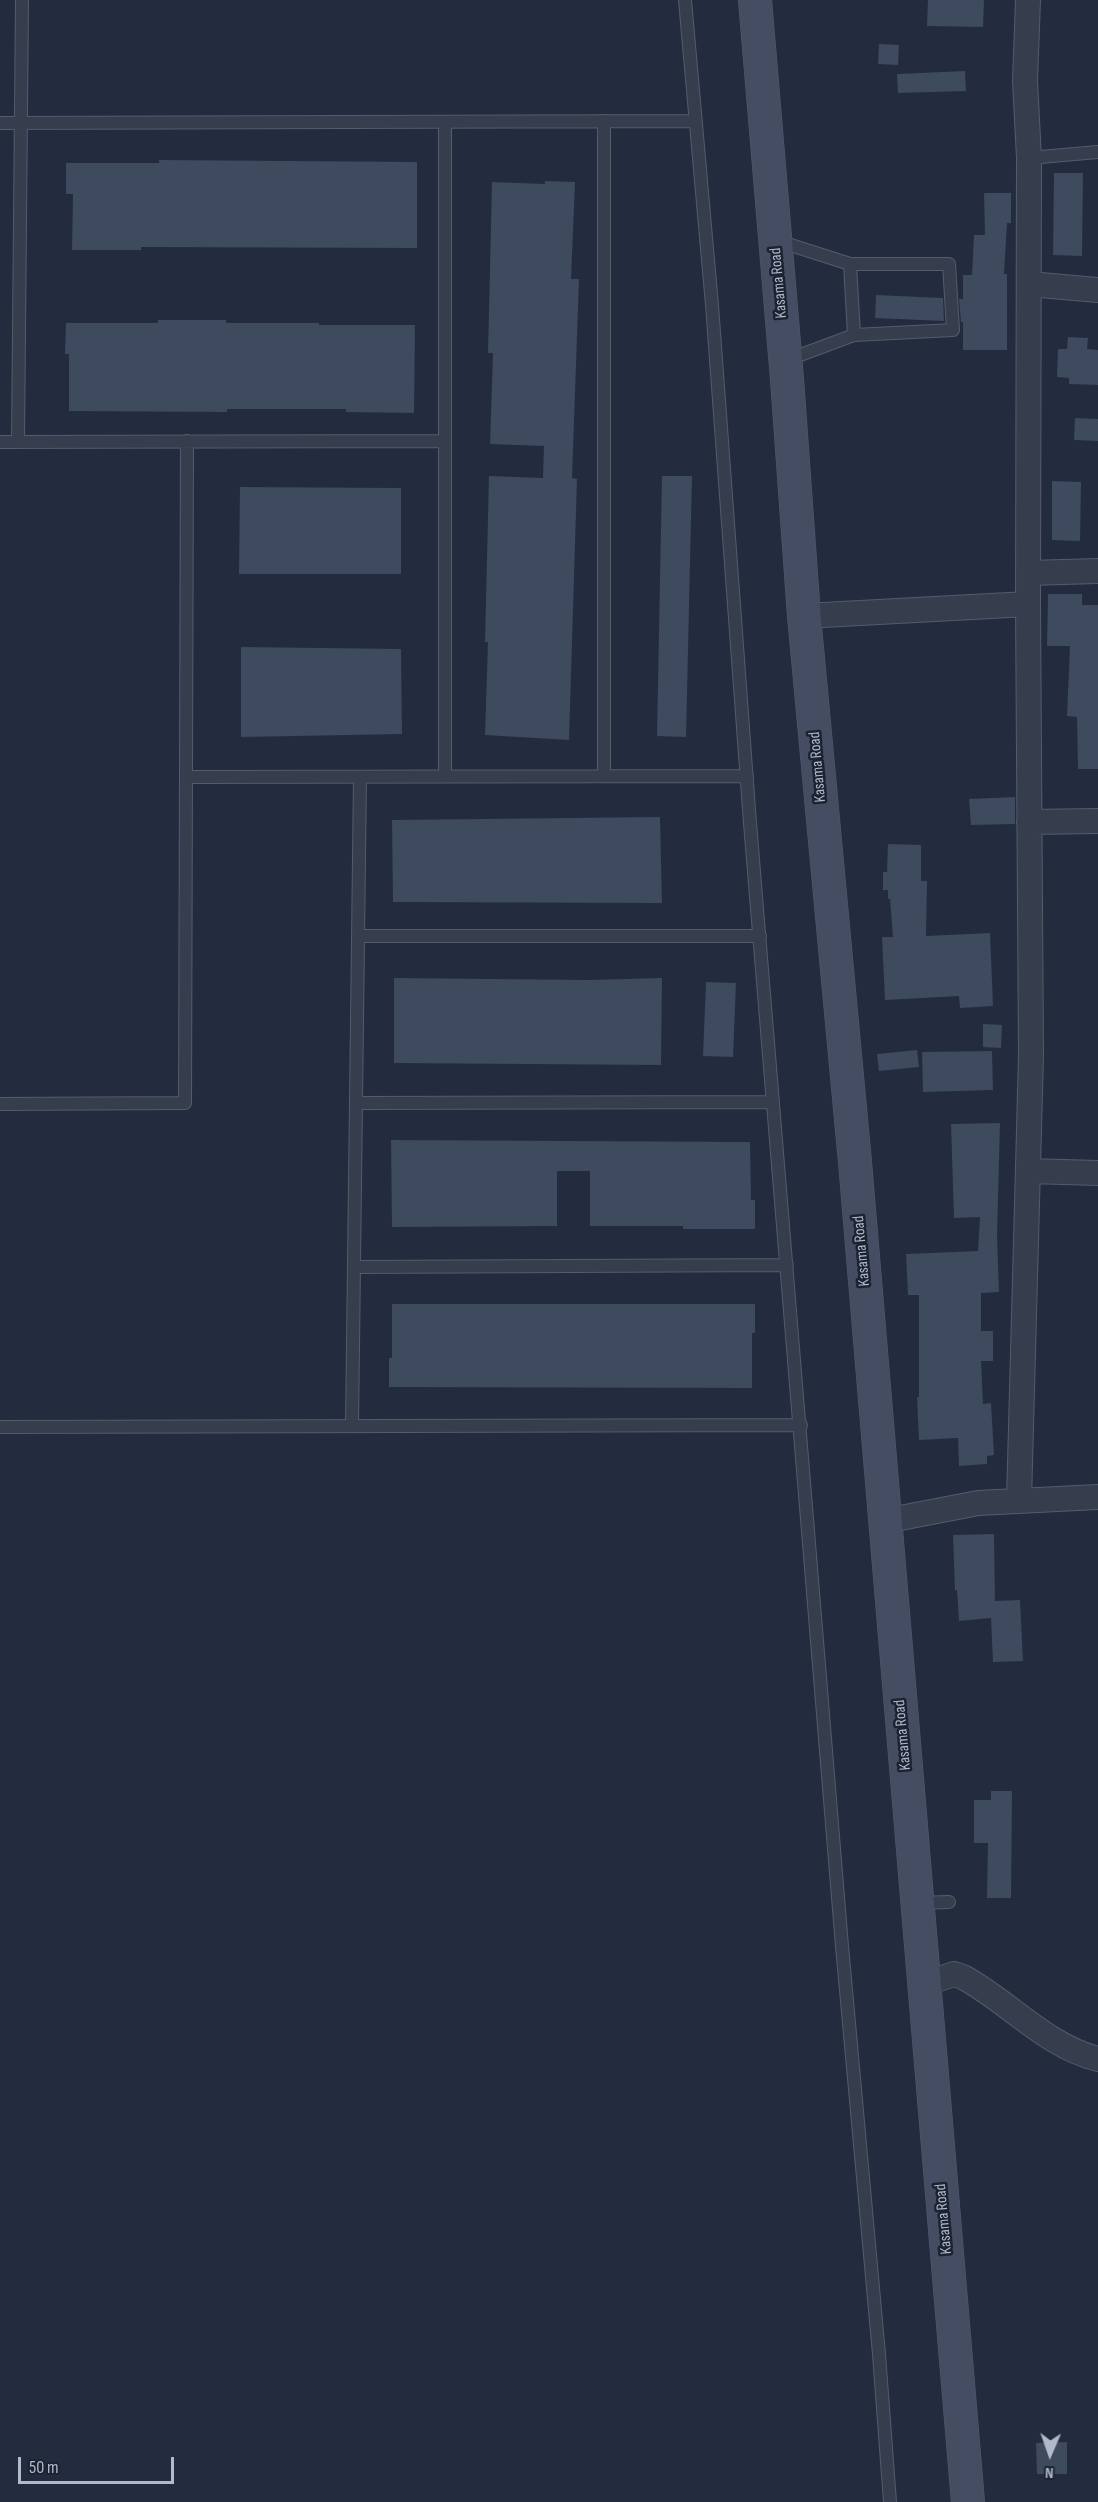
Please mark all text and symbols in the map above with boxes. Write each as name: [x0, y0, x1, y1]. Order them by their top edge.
street label: Kasama Road: [766, 247, 792, 319]
street label: Kasama Road: [805, 731, 831, 803]
street label: Kasama Road: [849, 1215, 875, 1287]
street label: Kasama Road: [890, 1699, 916, 1771]
street label: Kasama Road: [931, 2183, 957, 2255]
north arrow: [1020, 2424, 1080, 2484]
scale bar: [21, 2445, 177, 2483]
text: 50 m: [29, 2457, 59, 2478]
text: N: [1045, 2463, 1054, 2482]

